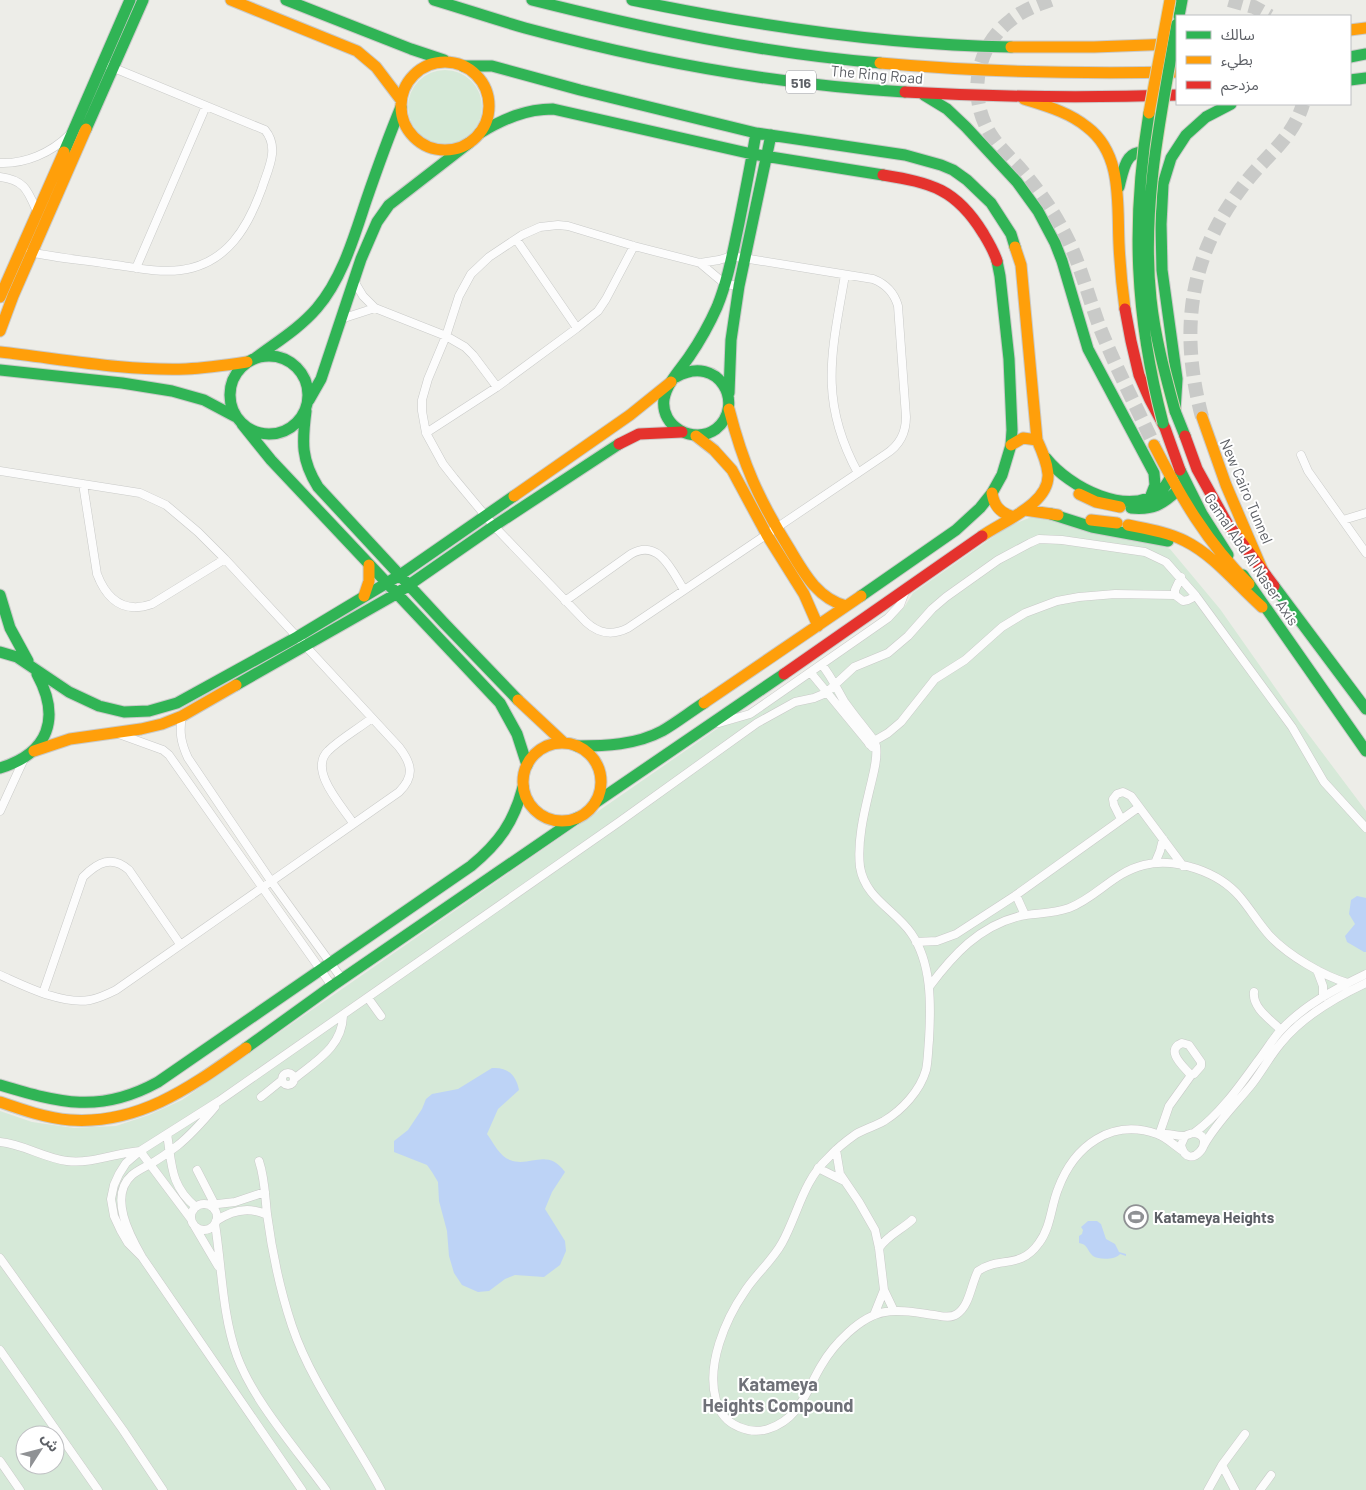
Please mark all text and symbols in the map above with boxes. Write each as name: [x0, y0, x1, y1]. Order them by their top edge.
legend: [1176, 15, 1351, 105]
text: سالك: [1221, 25, 1255, 43]
text: بطيء: [1221, 50, 1253, 71]
street label: The Ring Road: [830, 61, 924, 87]
road number: 516: [786, 70, 816, 94]
text: مزدحم: [1221, 75, 1259, 96]
street label: New Cairo Tunnel: [1217, 436, 1277, 546]
street label: Gamal Abd Al Naser Axis: [1201, 489, 1303, 629]
sports icon: Katameya Heights: [1123, 1204, 1149, 1230]
place label: Katameya Heights: [1154, 1208, 1275, 1226]
district label: Katameya Heights Compound: [702, 1373, 854, 1416]
north arrow: [15, 1425, 65, 1475]
text: ش: [38, 1429, 63, 1455]

